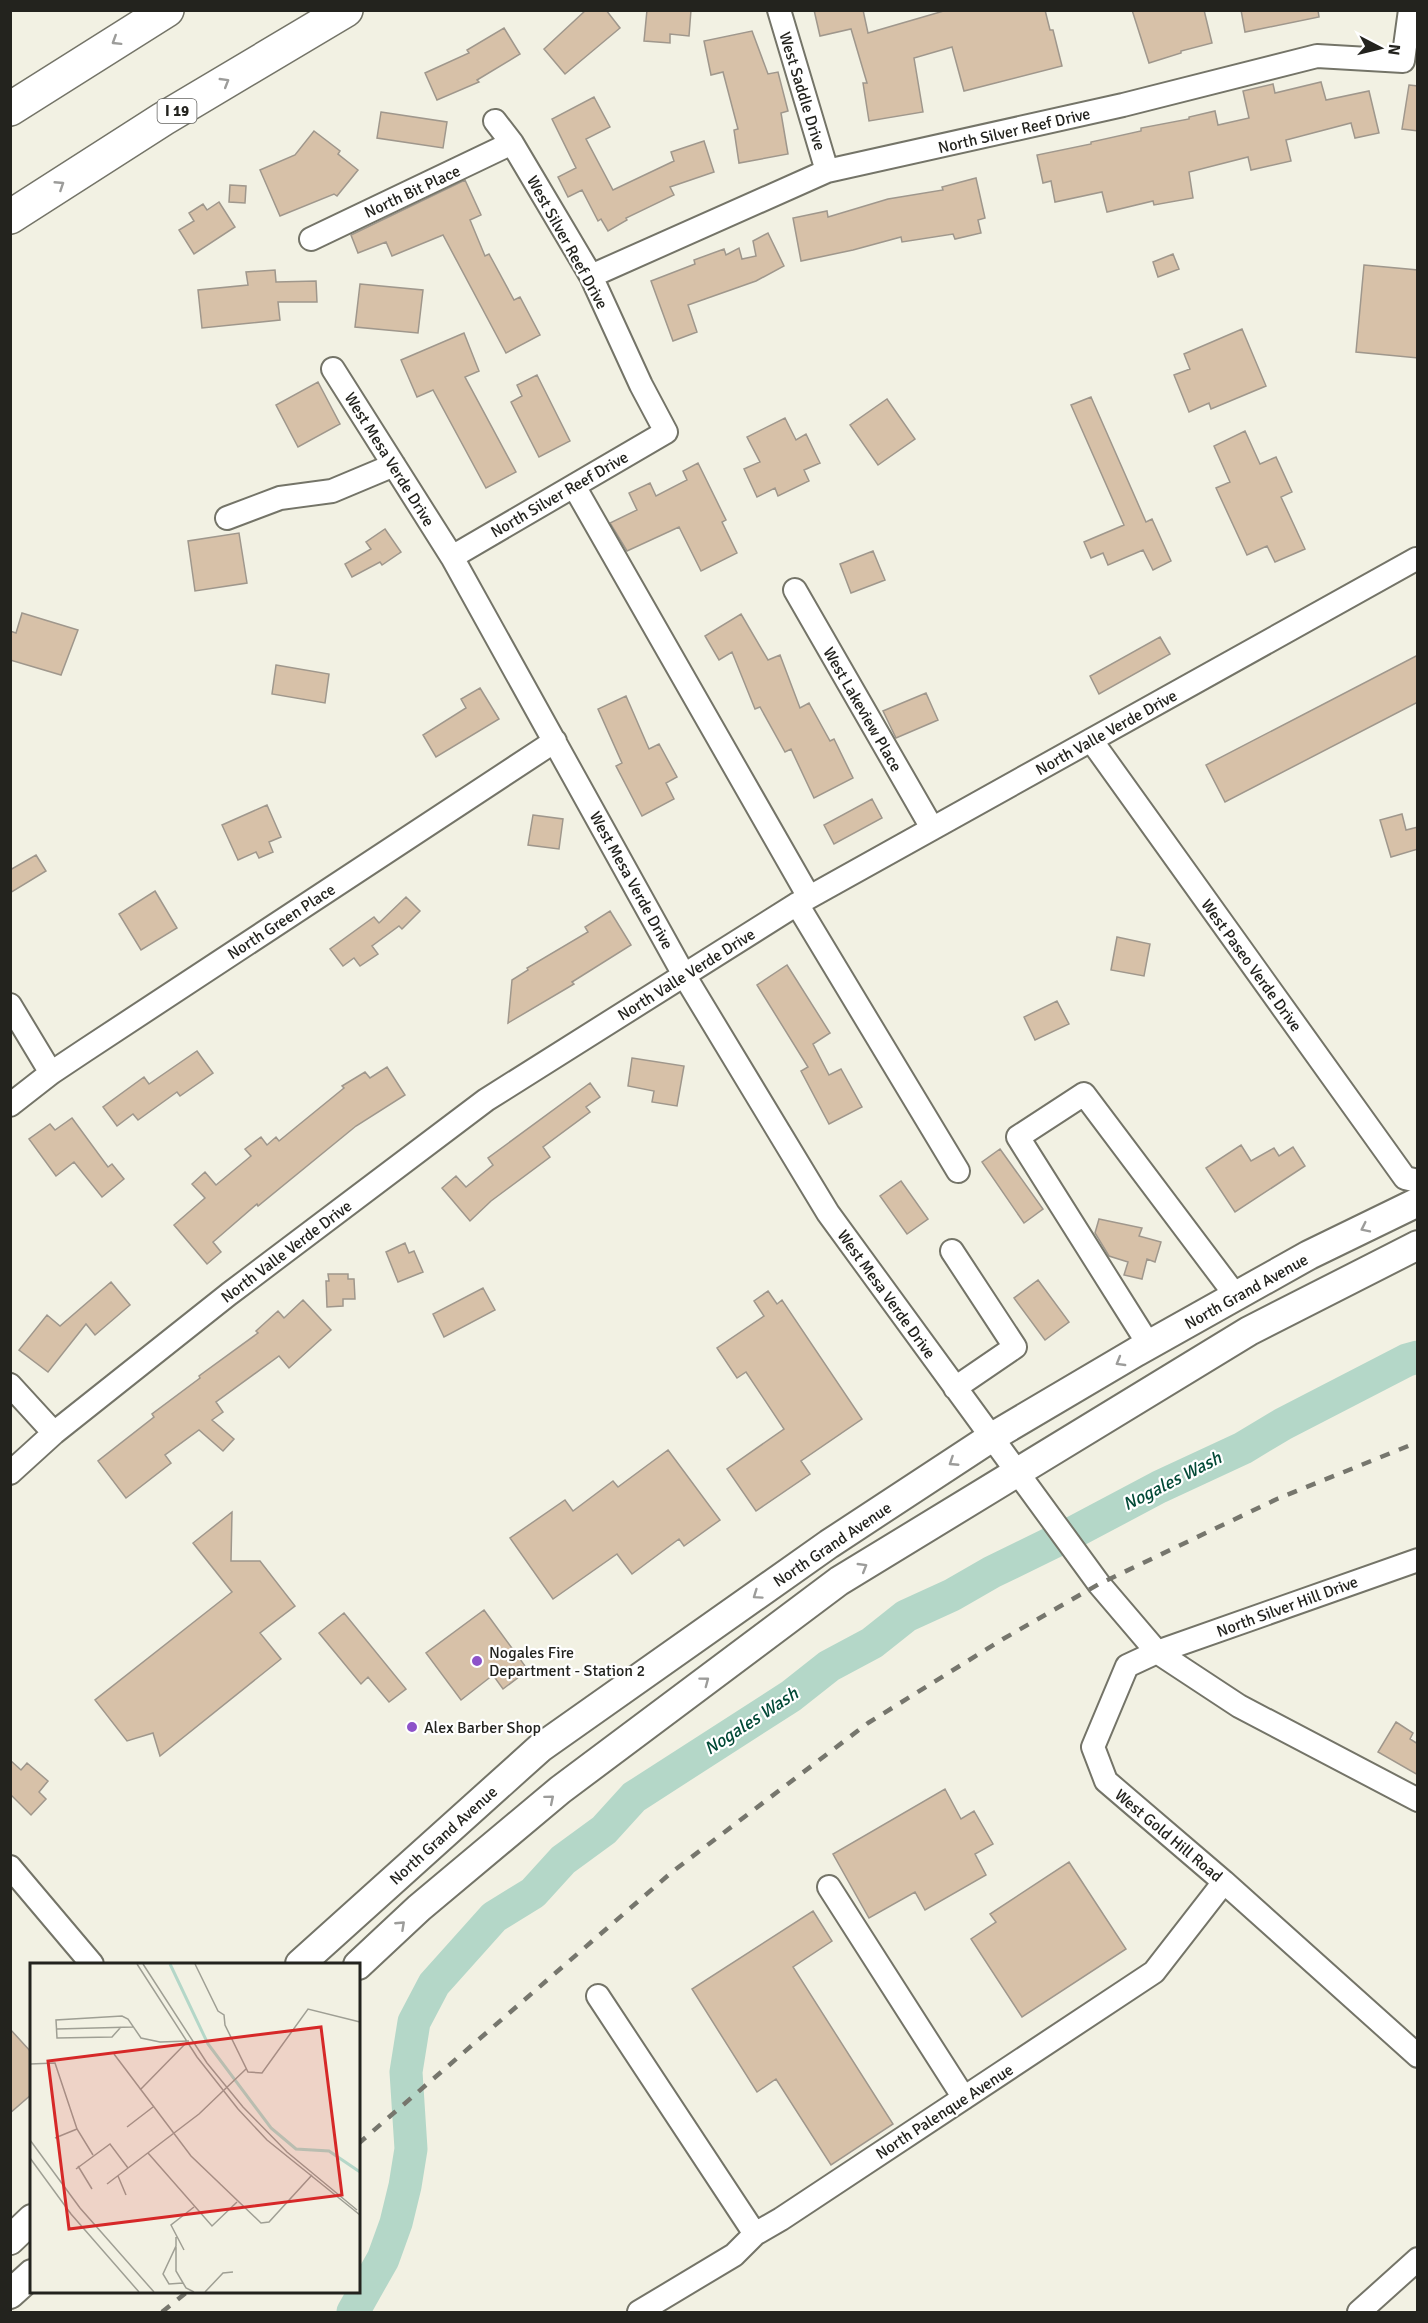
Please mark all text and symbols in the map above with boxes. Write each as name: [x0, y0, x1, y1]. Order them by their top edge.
north arrow: [1350, 18, 1410, 78]
street label: West Saddle Drive: [775, 30, 830, 153]
one-way arrow: [112, 33, 123, 44]
text: N: [1383, 43, 1404, 56]
one-way arrow: [219, 78, 229, 90]
road number: I 19: [158, 99, 196, 123]
street label: North Silver Reef Drive: [936, 104, 1092, 158]
street label: North Bit Place: [361, 161, 464, 223]
street label: West Silver Reef Drive: [522, 172, 612, 313]
one-way arrow: [54, 181, 64, 193]
street label: West Mesa Verde Drive: [340, 389, 439, 530]
street label: North Silver Reef Drive: [487, 447, 632, 542]
street label: West Lakeview Place: [818, 644, 906, 775]
street label: North Valle Verde Drive: [1032, 686, 1181, 780]
street label: West Mesa Verde Drive: [585, 808, 677, 953]
street label: North Green Place: [224, 879, 339, 964]
street label: West Paseo Verde Drive: [1196, 896, 1306, 1036]
street label: North Valle Verde Drive: [614, 924, 759, 1025]
street label: North Valle Verde Drive: [217, 1196, 356, 1307]
one-way arrow: [1360, 1220, 1371, 1232]
street label: West Mesa Verde Drive: [833, 1226, 940, 1363]
street label: North Grand Avenue: [1181, 1250, 1312, 1334]
one-way arrow: [1116, 1354, 1126, 1366]
water label: Nogales Wash: [1119, 1446, 1226, 1515]
one-way arrow: [949, 1455, 960, 1466]
street label: North Grand Avenue: [770, 1498, 895, 1592]
one-way arrow: [857, 1562, 867, 1574]
street label: North Silver Hill Drive: [1214, 1572, 1361, 1642]
one-way arrow: [752, 1588, 763, 1599]
place label: Nogales Fire Department - Station 2: [489, 1643, 645, 1681]
marker: Nogales Fire Department - Station 2: [470, 1654, 484, 1668]
one-way arrow: [698, 1677, 709, 1688]
water label: Nogales Wash: [700, 1682, 803, 1760]
place label: Alex Barber Shop: [424, 1718, 541, 1738]
marker: Alex Barber Shop: [405, 1720, 419, 1734]
street label: North Grand Avenue: [386, 1782, 502, 1889]
street label: West Gold Hill Road: [1110, 1785, 1226, 1887]
one-way arrow: [543, 1795, 554, 1806]
one-way arrow: [394, 1921, 405, 1932]
inset map: [30, 1963, 360, 2293]
street label: North Palenque Avenue: [872, 2060, 1017, 2164]

